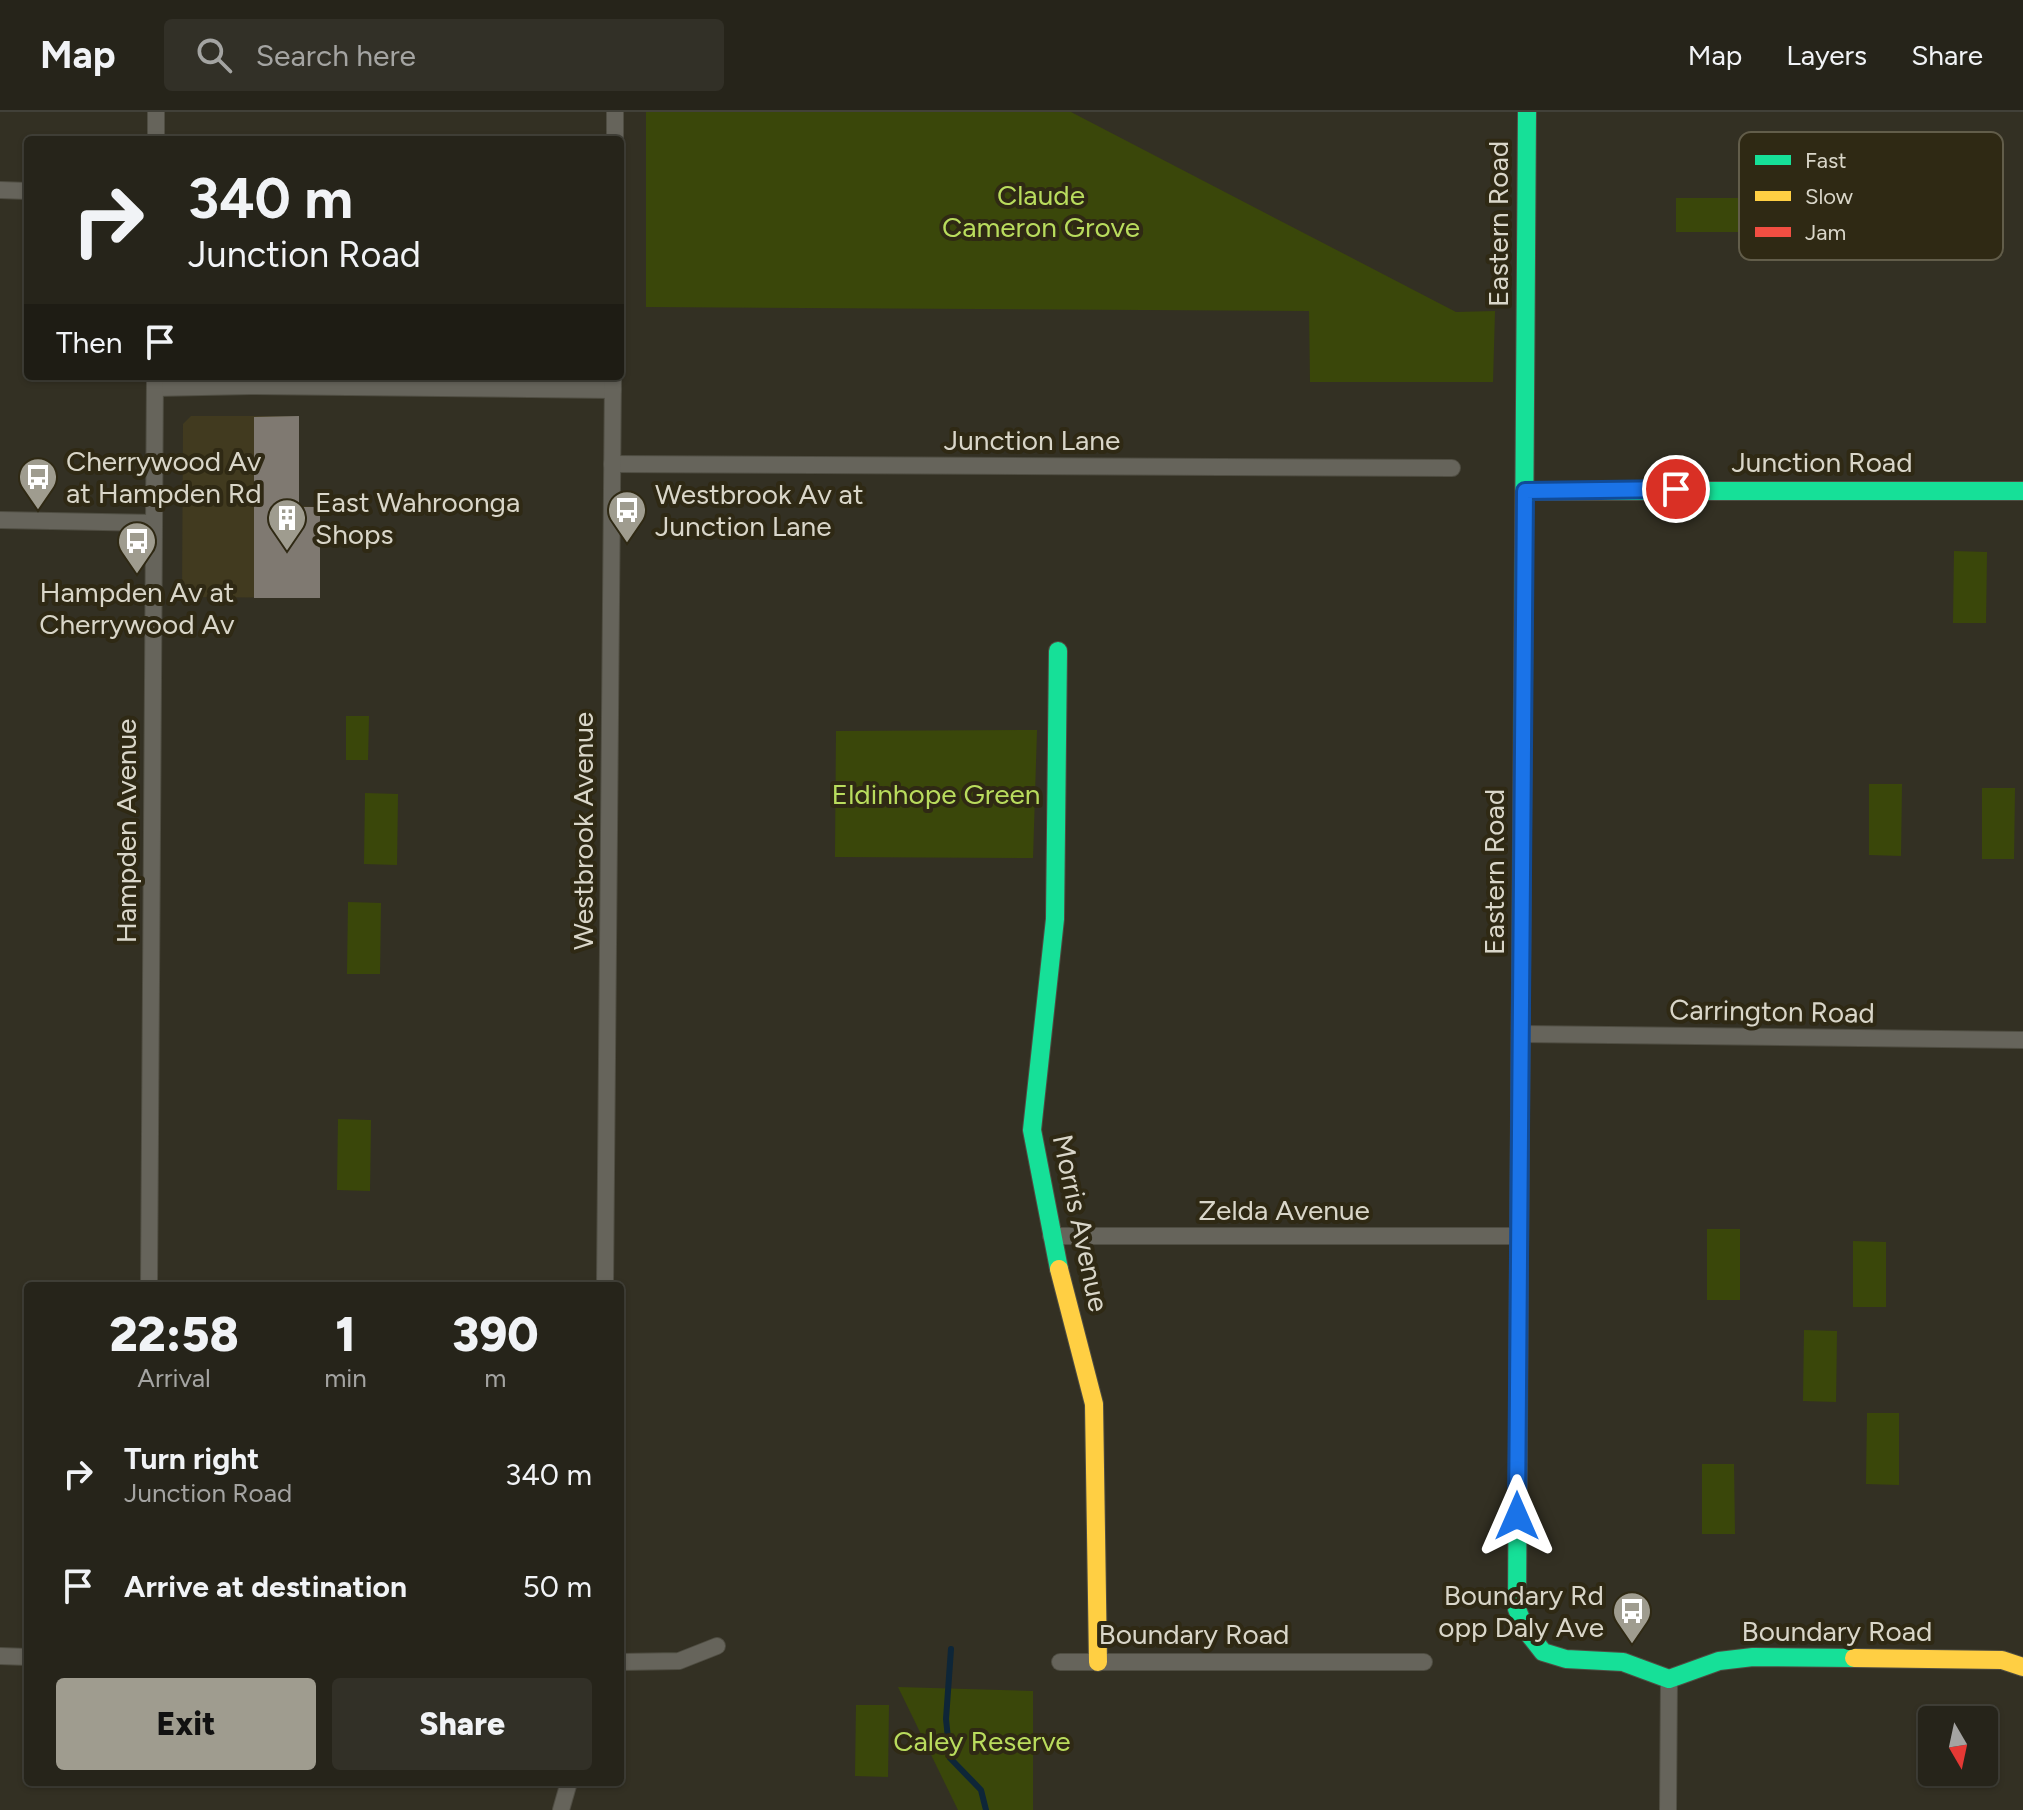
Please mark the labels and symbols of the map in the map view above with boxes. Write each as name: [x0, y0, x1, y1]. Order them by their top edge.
legend: [1739, 132, 2003, 260]
street label: Eastern Road: [1481, 141, 1515, 307]
text: Fast: [1805, 147, 1847, 174]
park label: Claude Cameron Grove: [942, 178, 1140, 244]
text: Slow: [1805, 183, 1854, 210]
text: Jam: [1805, 219, 1846, 246]
street label: Junction Lane: [944, 423, 1120, 457]
place label: Cherrywood Av at Hampden Rd: [66, 444, 262, 510]
street label: Junction Road: [1731, 445, 1913, 479]
pin: [1642, 455, 1710, 523]
bus stop icon: Cherrywood Av at Hampden Rd: [17, 456, 59, 511]
place label: Westbrook Av at Junction Lane: [655, 477, 863, 543]
place label: East Wahroonga Shops: [315, 485, 520, 551]
bus stop icon: Westbrook Av at Junction Lane: [606, 489, 648, 544]
building icon: East Wahroonga Shops: [266, 497, 308, 552]
bus stop icon: Hampden Av at Cherrywood Av: [116, 520, 158, 575]
place label: Hampden Av at Cherrywood Av: [39, 575, 235, 641]
street label: Westbrook Avenue: [566, 712, 600, 950]
street label: Hampden Avenue: [109, 719, 143, 943]
park label: Eldinhope Green: [832, 777, 1040, 811]
street label: Eastern Road: [1477, 789, 1511, 955]
street label: Carrington Road: [1669, 992, 1875, 1030]
street label: Morris Avenue: [1046, 1131, 1116, 1315]
street label: Zelda Avenue: [1198, 1193, 1370, 1227]
position arrow: [1475, 1474, 1559, 1558]
place label: Boundary Rd opp Daly Ave: [1438, 1578, 1604, 1644]
bus stop icon: Boundary Rd opp Daly Ave: [1611, 1590, 1653, 1645]
street label: Boundary Road: [1742, 1614, 1932, 1648]
street label: Boundary Road: [1099, 1617, 1289, 1651]
north arrow: [1918, 1706, 1998, 1786]
park label: Caley Reserve: [893, 1724, 1071, 1758]

